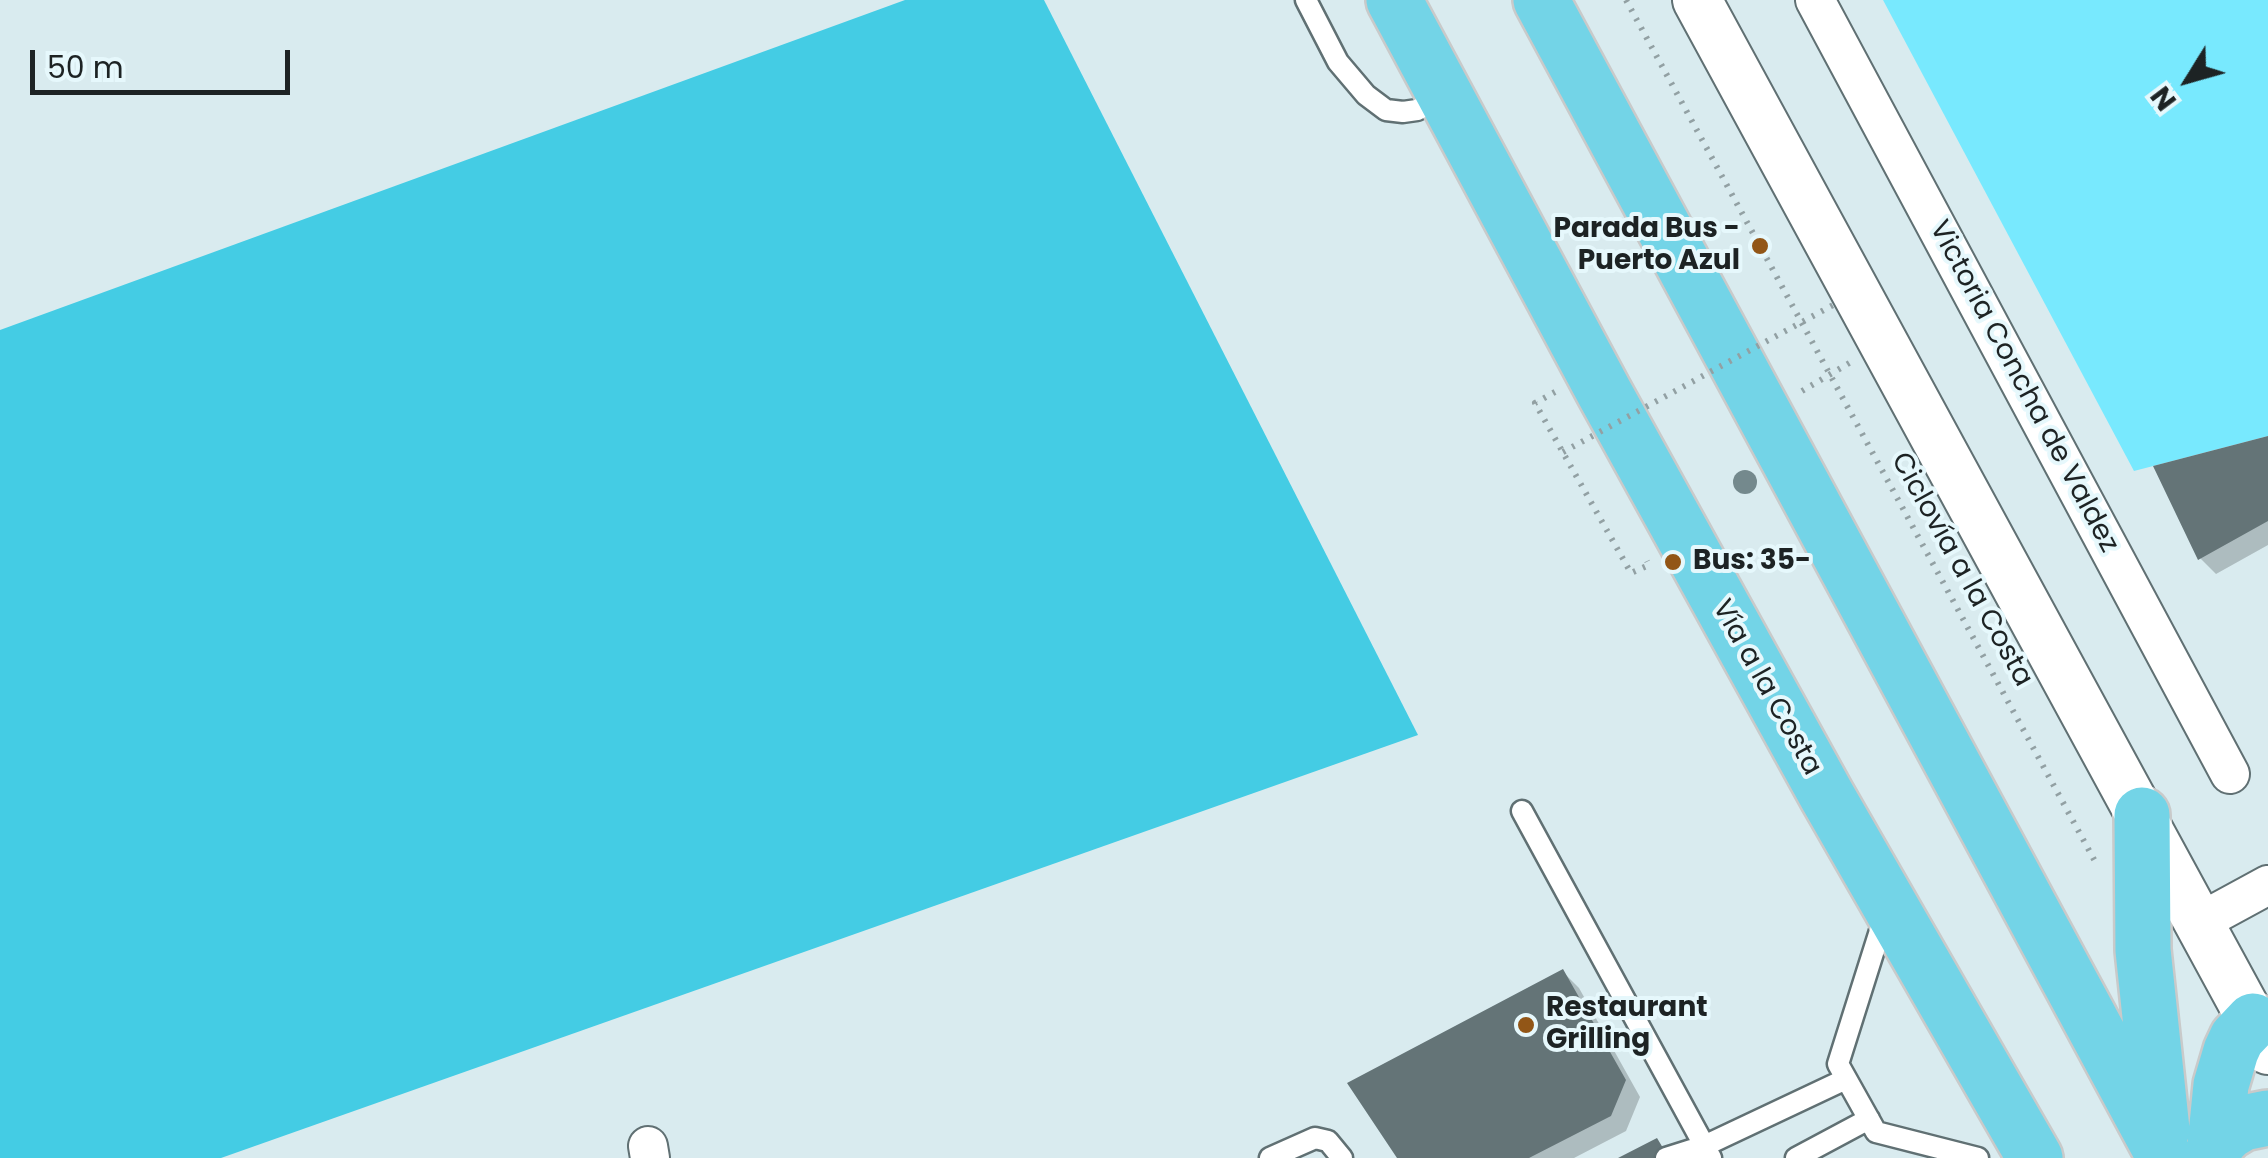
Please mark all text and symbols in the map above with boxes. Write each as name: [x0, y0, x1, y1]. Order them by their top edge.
scale bar: [35, 30, 295, 92]
north arrow: [2138, 30, 2238, 130]
text: 50 m: [47, 46, 124, 89]
text: N: [2142, 78, 2186, 119]
place label: Parada Bus - Puerto Azul: [1553, 213, 1740, 279]
street label: Victoria Concha de Valdez: [1921, 215, 2125, 559]
marker: Parada Bus - Puerto Azul: [1749, 235, 1771, 257]
street label: Ciclovía a la Costa: [1883, 447, 2039, 693]
place label: Bus: 35-: [1693, 545, 1811, 579]
marker: Bus: 35-: [1662, 551, 1684, 573]
street label: Vía a la Costa: [1704, 594, 1828, 782]
place label: Restaurant Grilling: [1546, 992, 1708, 1058]
marker: Restaurant Grilling: [1515, 1014, 1537, 1036]

